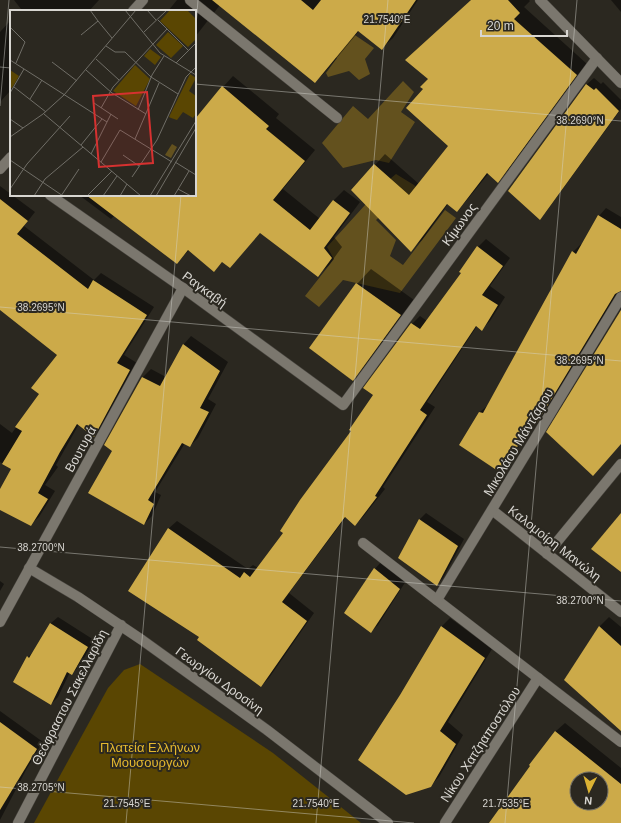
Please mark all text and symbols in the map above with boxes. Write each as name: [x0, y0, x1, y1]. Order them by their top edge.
inset map: [10, 10, 196, 196]
scale bar: [481, 12, 567, 38]
text: 21.7540°E: [364, 14, 411, 25]
text: 20 m: [487, 19, 514, 33]
text: 38.2690°N: [556, 115, 604, 126]
street label: Κίμωνος: [439, 200, 480, 249]
street label: Ραγκαβή: [180, 268, 230, 311]
text: 38.2695°N: [17, 302, 65, 313]
text: 38.2695°N: [556, 355, 604, 366]
street label: Μικολάου Μάντζαρου: [480, 386, 556, 499]
street label: Βουτυρά: [62, 423, 99, 475]
street label: Καλομοίρη Μανώλη: [505, 502, 604, 584]
text: 38.2700°N: [17, 542, 65, 553]
text: 38.2700°N: [556, 595, 604, 606]
street label: Θεόφραστου Σακελλαρίδη: [29, 627, 110, 768]
street label: Γεωργίου Δροσίνη: [173, 643, 267, 717]
street label: Νίκου Χατζηαποστόλου: [437, 684, 523, 805]
park label: Πλατεία Ελλήνων Μουσουργών: [100, 740, 200, 770]
north arrow: [569, 771, 609, 811]
text: 38.2705°N: [17, 782, 65, 793]
text: N: [584, 795, 593, 807]
text: 21.7545°E: [104, 798, 151, 809]
text: 21.7540°E: [293, 798, 340, 809]
text: 21.7535°E: [483, 798, 530, 809]

